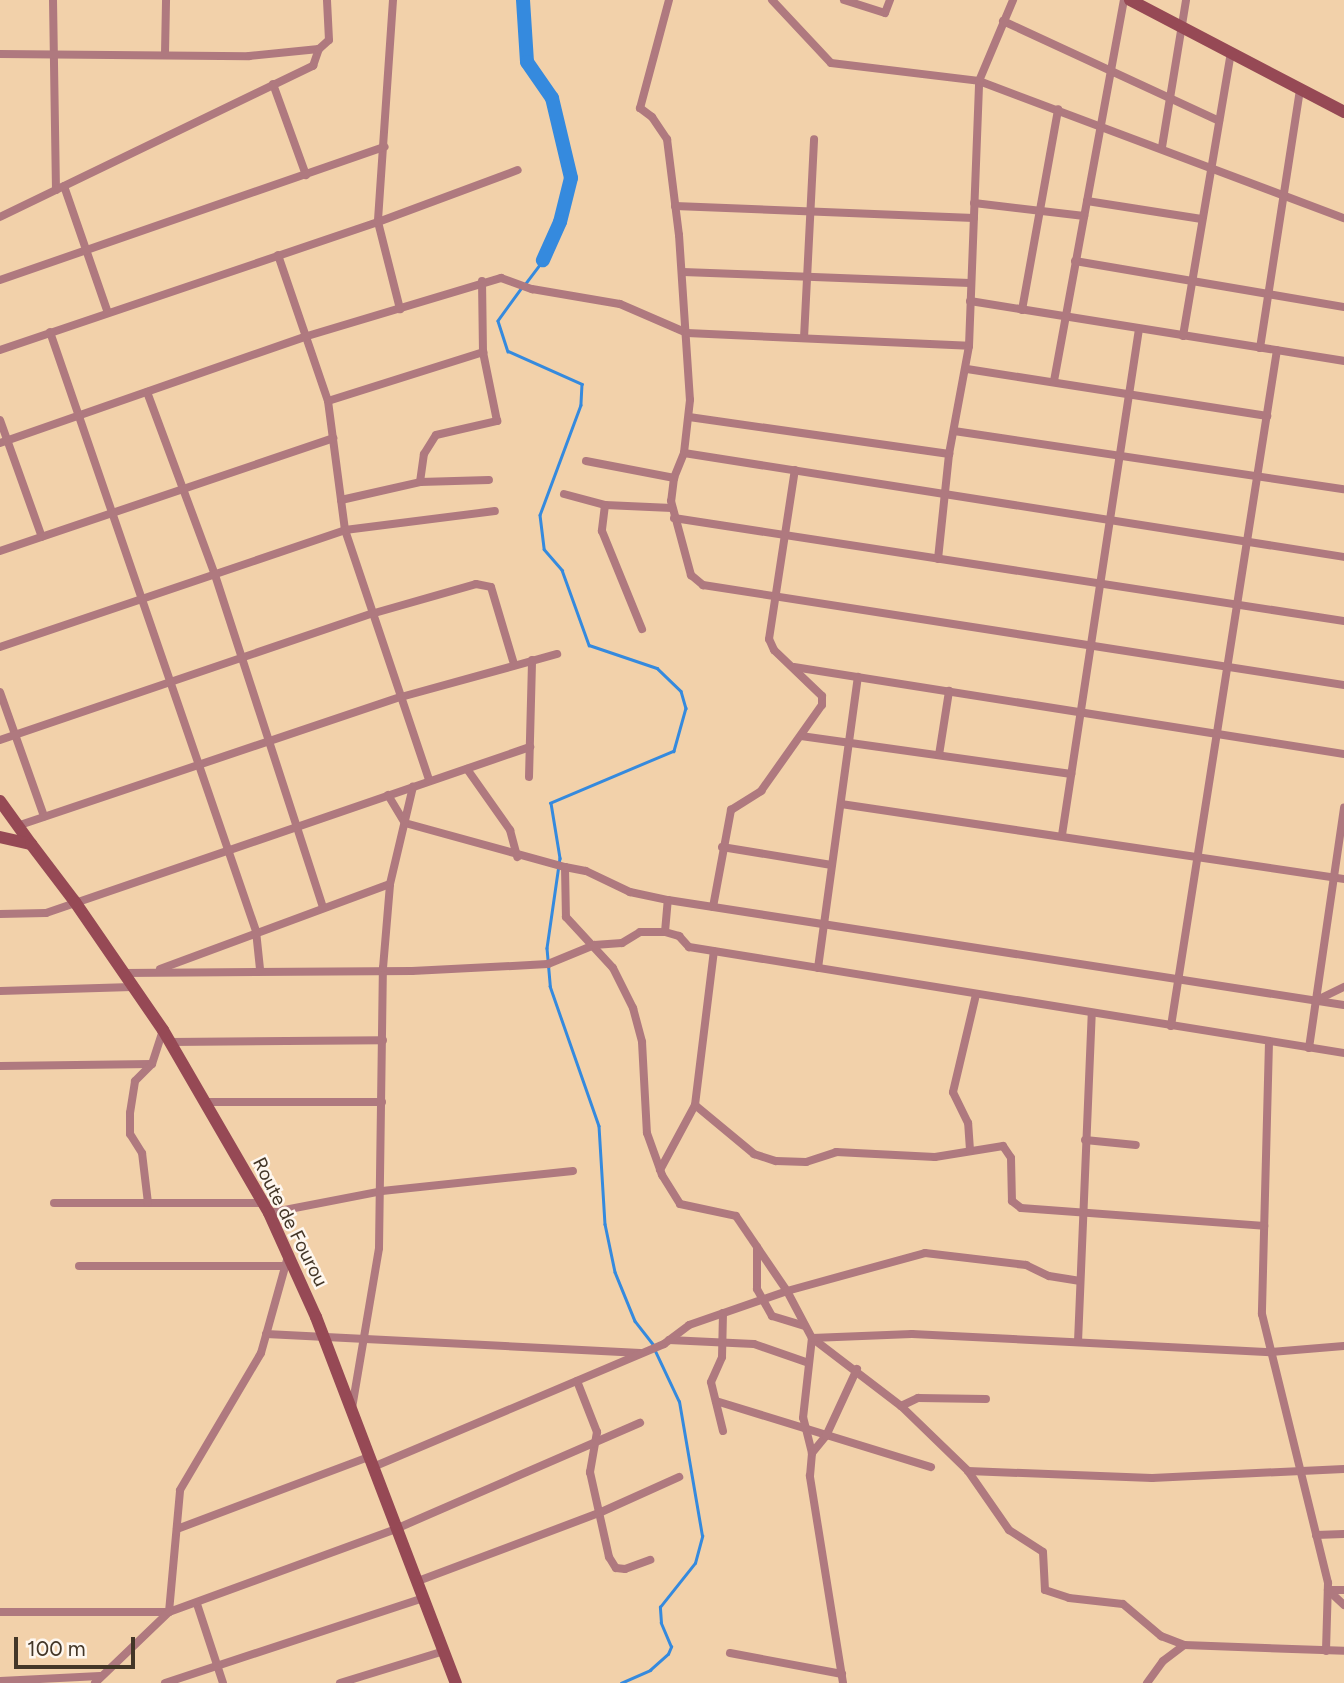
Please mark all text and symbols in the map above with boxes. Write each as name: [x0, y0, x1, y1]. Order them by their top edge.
street label: Route de Fourou: [248, 1154, 332, 1290]
scale bar: [18, 1624, 138, 1668]
text: 100 m: [27, 1636, 86, 1661]

